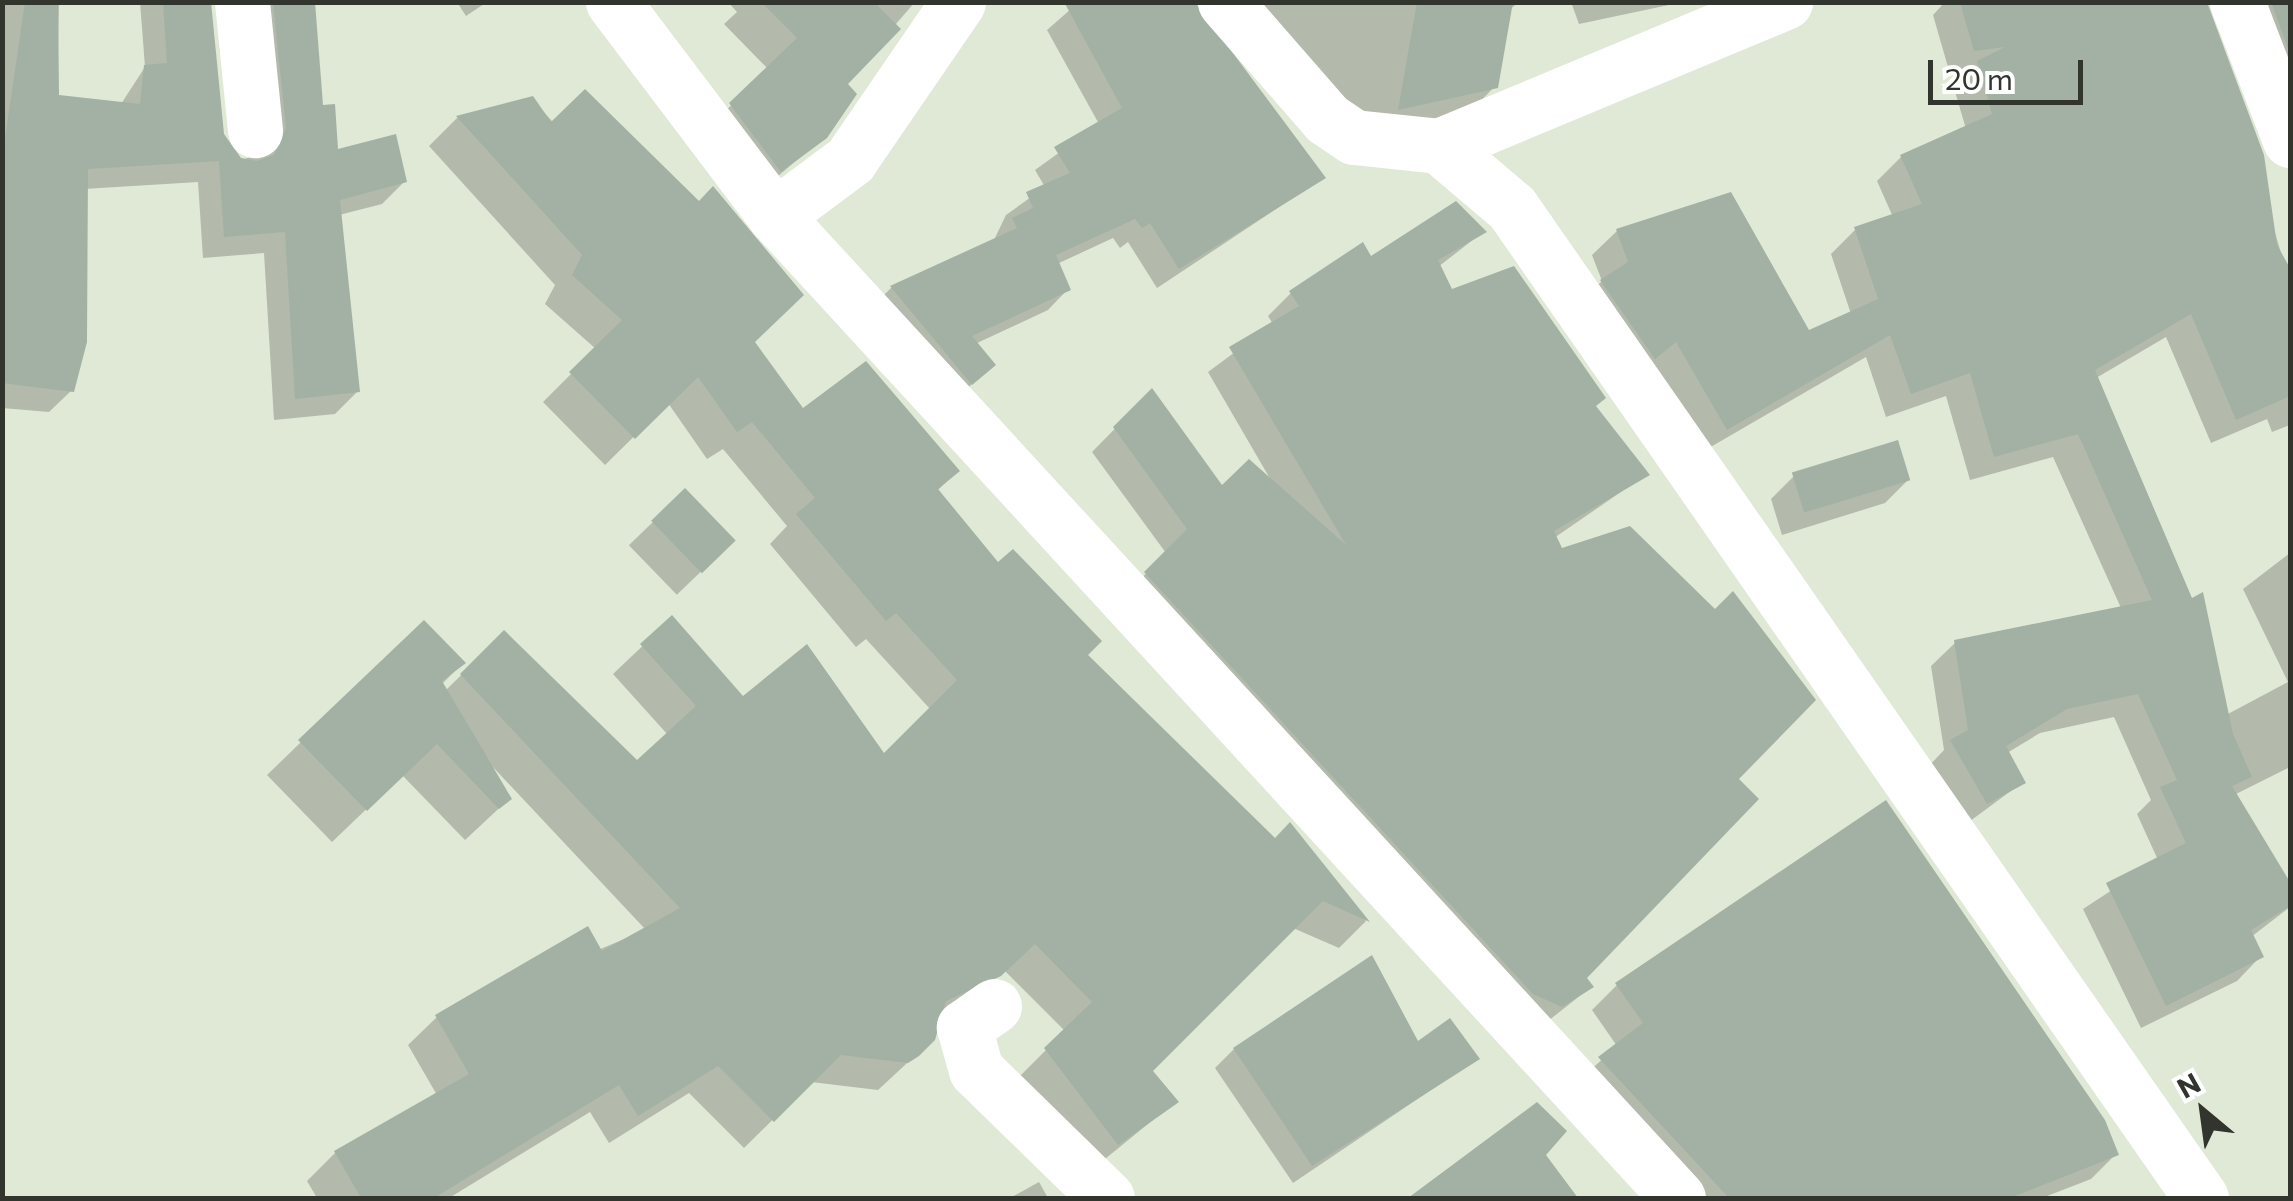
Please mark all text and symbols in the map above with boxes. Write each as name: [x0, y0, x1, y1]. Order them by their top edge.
scale bar: [1933, 40, 2088, 102]
text: 20 m: [1945, 59, 2013, 96]
north arrow: [2153, 1061, 2253, 1161]
text: N: [2171, 1065, 2206, 1105]

